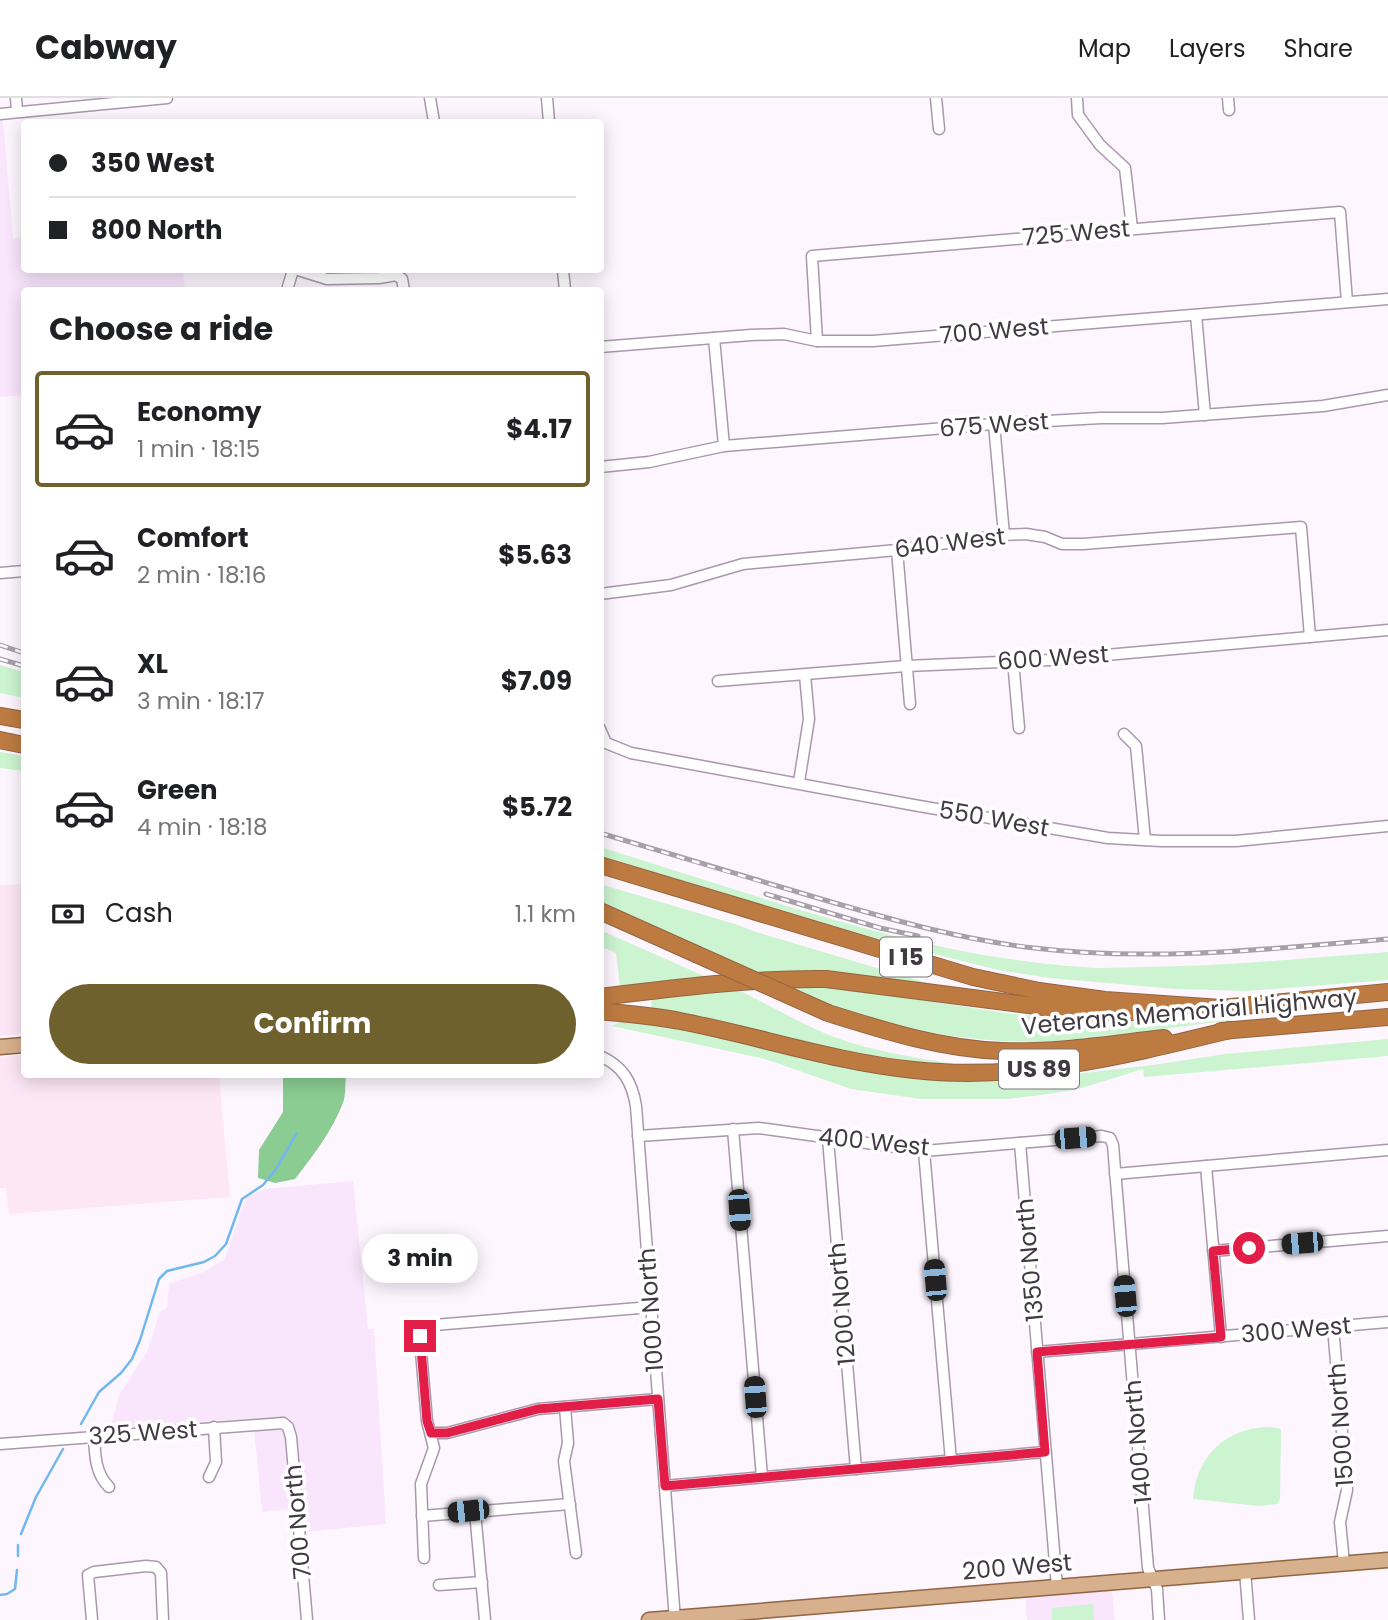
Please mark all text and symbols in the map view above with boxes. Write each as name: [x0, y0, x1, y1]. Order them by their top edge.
text: Cabway: [35, 24, 177, 71]
text: Map: [1078, 32, 1131, 65]
text: Layers: [1169, 32, 1245, 65]
text: Share: [1283, 32, 1353, 65]
text: 350 West: [91, 145, 215, 181]
street label: 725 West: [1021, 211, 1131, 254]
text: 800 North: [91, 212, 223, 248]
text: Choose a ride: [49, 306, 273, 351]
street label: 700 West: [938, 309, 1050, 352]
text: Economy: [137, 394, 261, 430]
icon: car: [53, 398, 116, 461]
street label: 675 West: [938, 404, 1050, 445]
text: $4.17: [506, 411, 572, 447]
text: 1 min · 18:15: [137, 433, 260, 465]
street label: 640 West: [893, 519, 1007, 566]
text: Comfort: [137, 520, 249, 556]
icon: car: [53, 524, 116, 587]
text: $5.63: [498, 537, 572, 573]
text: 2 min · 18:16: [137, 559, 266, 591]
street label: 600 West: [996, 637, 1110, 678]
text: XL: [137, 646, 168, 682]
icon: car: [53, 650, 116, 713]
text: $7.09: [501, 663, 572, 699]
text: 3 min · 18:17: [137, 685, 265, 717]
text: Green: [137, 772, 218, 808]
icon: car: [53, 776, 116, 839]
text: $5.72: [502, 789, 572, 825]
street label: 550 West: [936, 793, 1052, 844]
text: 4 min · 18:18: [137, 811, 267, 843]
icon: cash: [49, 895, 87, 933]
text: Cash: [105, 895, 173, 931]
text: 1.1 km: [515, 898, 576, 930]
road number: I 15: [880, 937, 932, 976]
street label: Veterans Memorial Highway: [1020, 980, 1359, 1043]
button: Confirm: [49, 984, 576, 1064]
road number: US 89: [999, 1050, 1079, 1088]
street label: 400 West: [817, 1119, 931, 1164]
car: [1054, 1126, 1097, 1150]
car: [728, 1188, 751, 1232]
street label: 1350 North: [1008, 1197, 1051, 1323]
car: [1281, 1231, 1324, 1255]
route start: [1233, 1232, 1265, 1264]
callout: 3 min: [362, 1234, 478, 1284]
street label: 1200 North: [820, 1241, 863, 1367]
text: 3 min: [387, 1242, 453, 1274]
street label: 1000 North: [630, 1247, 671, 1373]
car: [923, 1258, 948, 1302]
car: [1113, 1274, 1138, 1318]
street label: 300 West: [1240, 1308, 1352, 1351]
route end: [404, 1320, 436, 1352]
street label: 1500 North: [1320, 1362, 1361, 1488]
car: [744, 1375, 767, 1419]
street label: 1400 North: [1116, 1379, 1159, 1506]
street label: 325 West: [87, 1412, 198, 1453]
street label: 700 North: [276, 1463, 319, 1581]
car: [447, 1498, 490, 1524]
street label: 200 West: [961, 1545, 1073, 1588]

